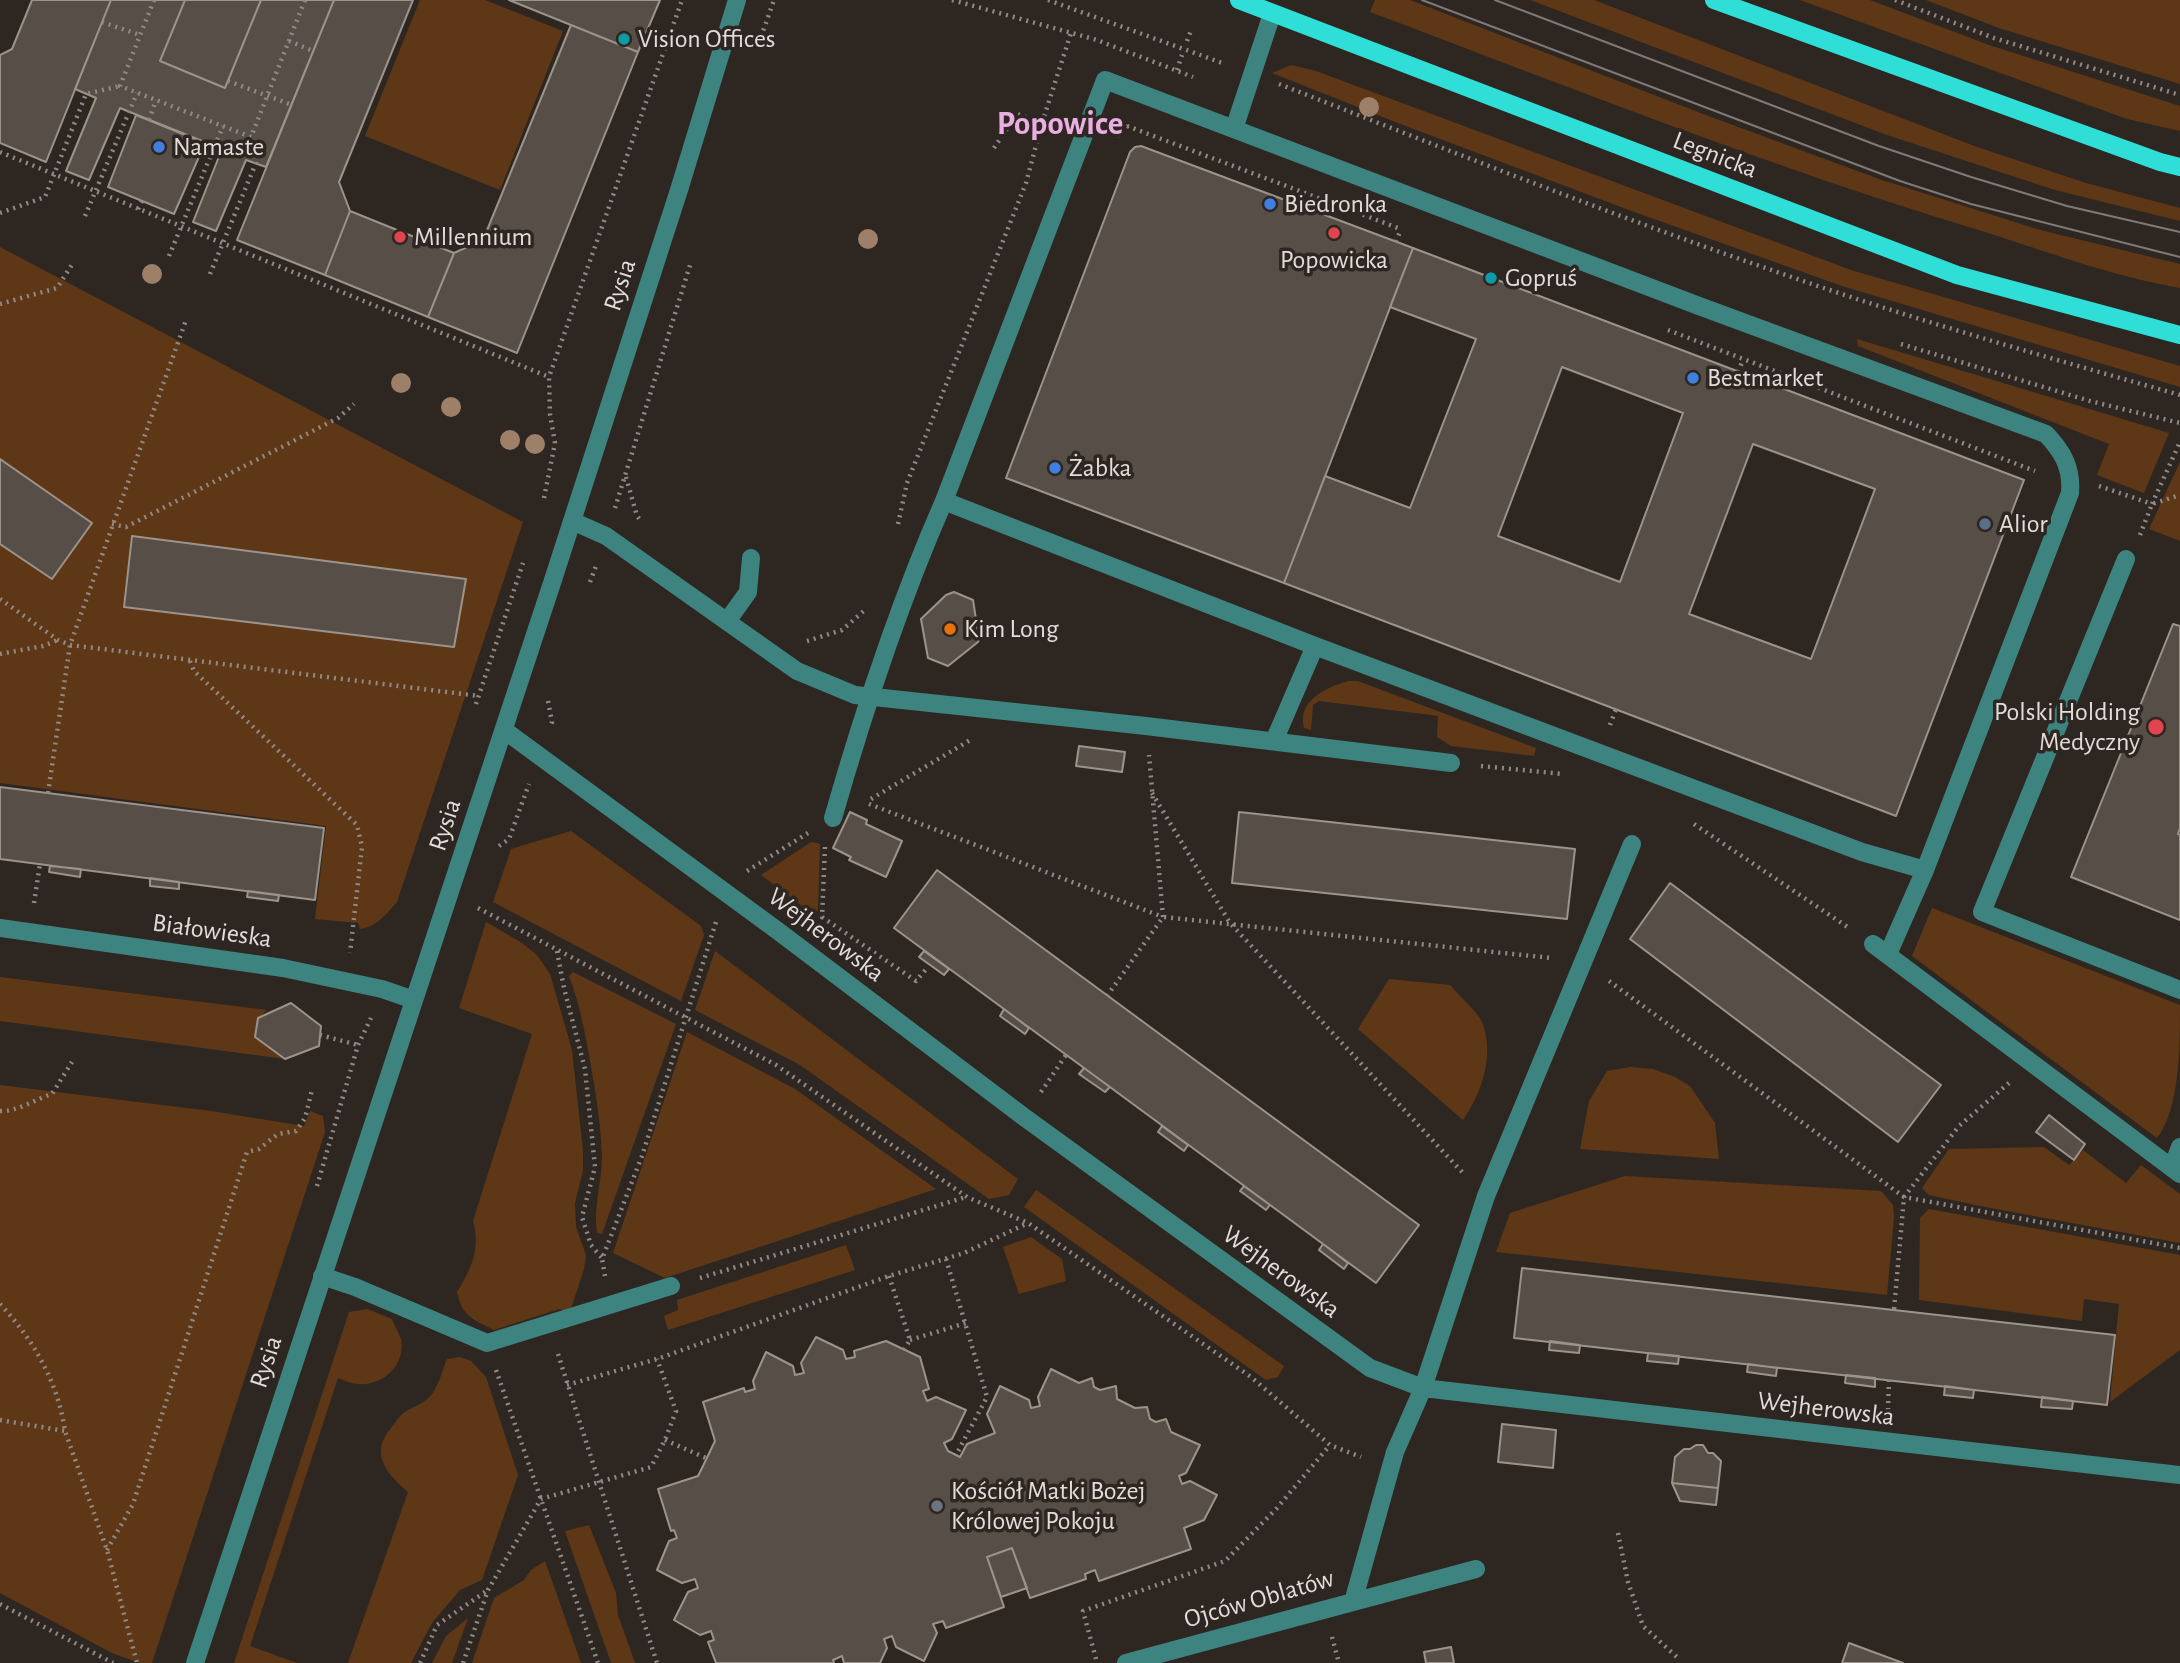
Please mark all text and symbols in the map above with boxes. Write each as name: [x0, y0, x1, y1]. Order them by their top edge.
place label: Vision Offices: [638, 23, 775, 55]
marker: Vision Offices: [616, 31, 632, 47]
district label: Popowice: [997, 104, 1123, 144]
street label: Legnicka: [1668, 125, 1762, 185]
place label: Namaste: [173, 131, 264, 163]
marker: Namaste: [151, 139, 167, 155]
place label: Biedronka: [1284, 188, 1387, 220]
marker: Biedronka: [1262, 196, 1278, 212]
place label: Millennium: [414, 221, 532, 253]
marker: Popowicka: [1326, 225, 1342, 241]
marker: Millennium: [392, 229, 408, 245]
place label: Popowicka: [1280, 244, 1388, 276]
street label: Rysia: [597, 255, 643, 315]
place label: Gopruś: [1505, 262, 1577, 294]
marker: Gopruś: [1483, 270, 1499, 286]
place label: Bestmarket: [1707, 362, 1823, 394]
marker: Bestmarket: [1685, 370, 1701, 386]
place label: Żabka: [1069, 452, 1131, 484]
marker: Żabka: [1047, 460, 1063, 476]
place label: Alior: [1999, 508, 2048, 540]
marker: Alior: [1977, 516, 1993, 532]
place label: Kim Long: [964, 613, 1059, 645]
marker: Kim Long: [942, 621, 958, 637]
place label: Polski Holding Medyczny: [1994, 696, 2140, 758]
marker: Polski Holding Medyczny: [2146, 717, 2166, 737]
street label: Rysia: [422, 795, 468, 855]
street label: Wejherowska: [762, 881, 890, 989]
street label: Białowieska: [150, 907, 274, 955]
street label: Wejherowska: [1216, 1219, 1346, 1325]
street label: Rysia: [243, 1332, 289, 1392]
street label: Wejherowska: [1756, 1385, 1896, 1433]
place label: Kościół Matki Bożej Królowej Pokoju: [951, 1475, 1145, 1536]
marker: Kościół Matki Bożej Królowej Pokoju: [929, 1498, 945, 1514]
street label: Ojców Oblatów: [1180, 1563, 1338, 1635]

